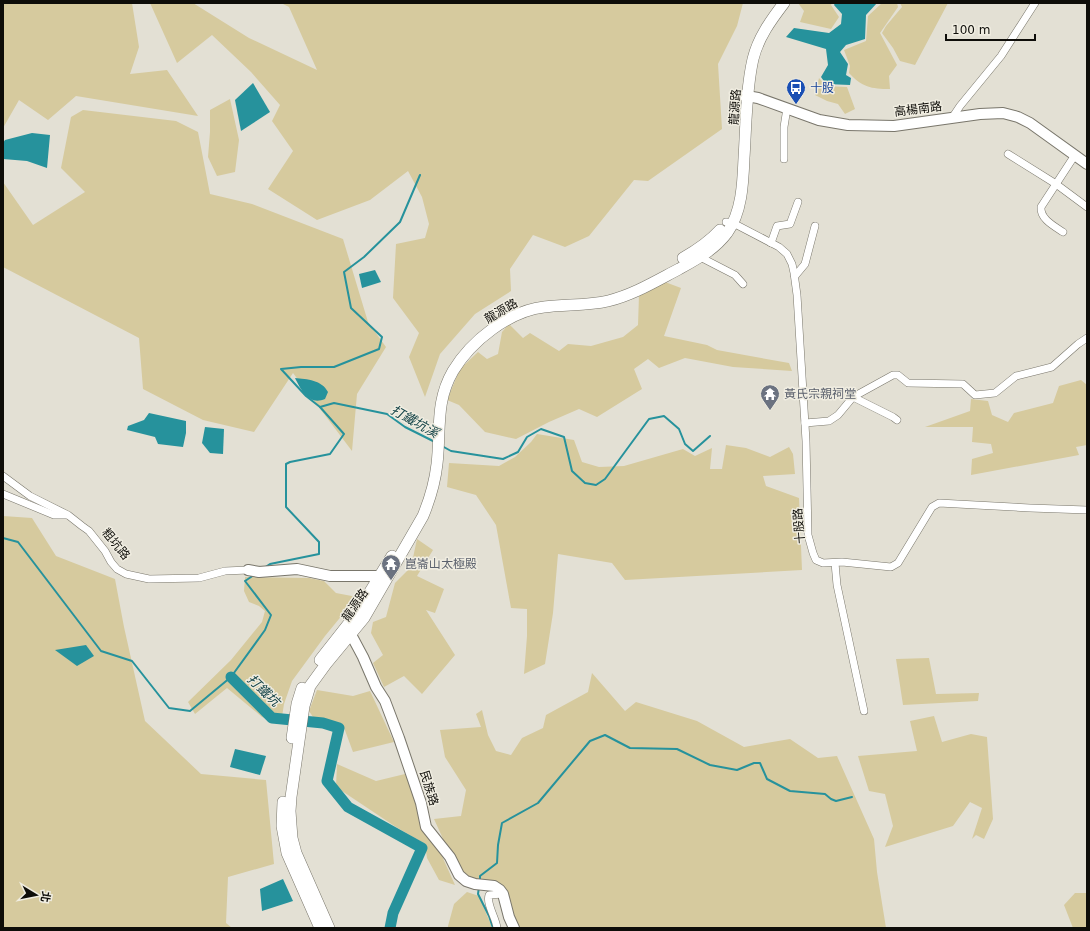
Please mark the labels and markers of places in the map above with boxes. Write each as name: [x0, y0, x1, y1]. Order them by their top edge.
bus stop icon: 十股: [785, 77, 807, 105]
place label: 十股: [810, 81, 834, 95]
temple icon: 黃氏宗親祠堂: [759, 383, 781, 411]
place label: 黃氏宗親祠堂: [784, 387, 856, 401]
temple icon: 崑崙山太極殿: [380, 553, 402, 581]
place label: 崑崙山太極殿: [405, 557, 477, 571]

